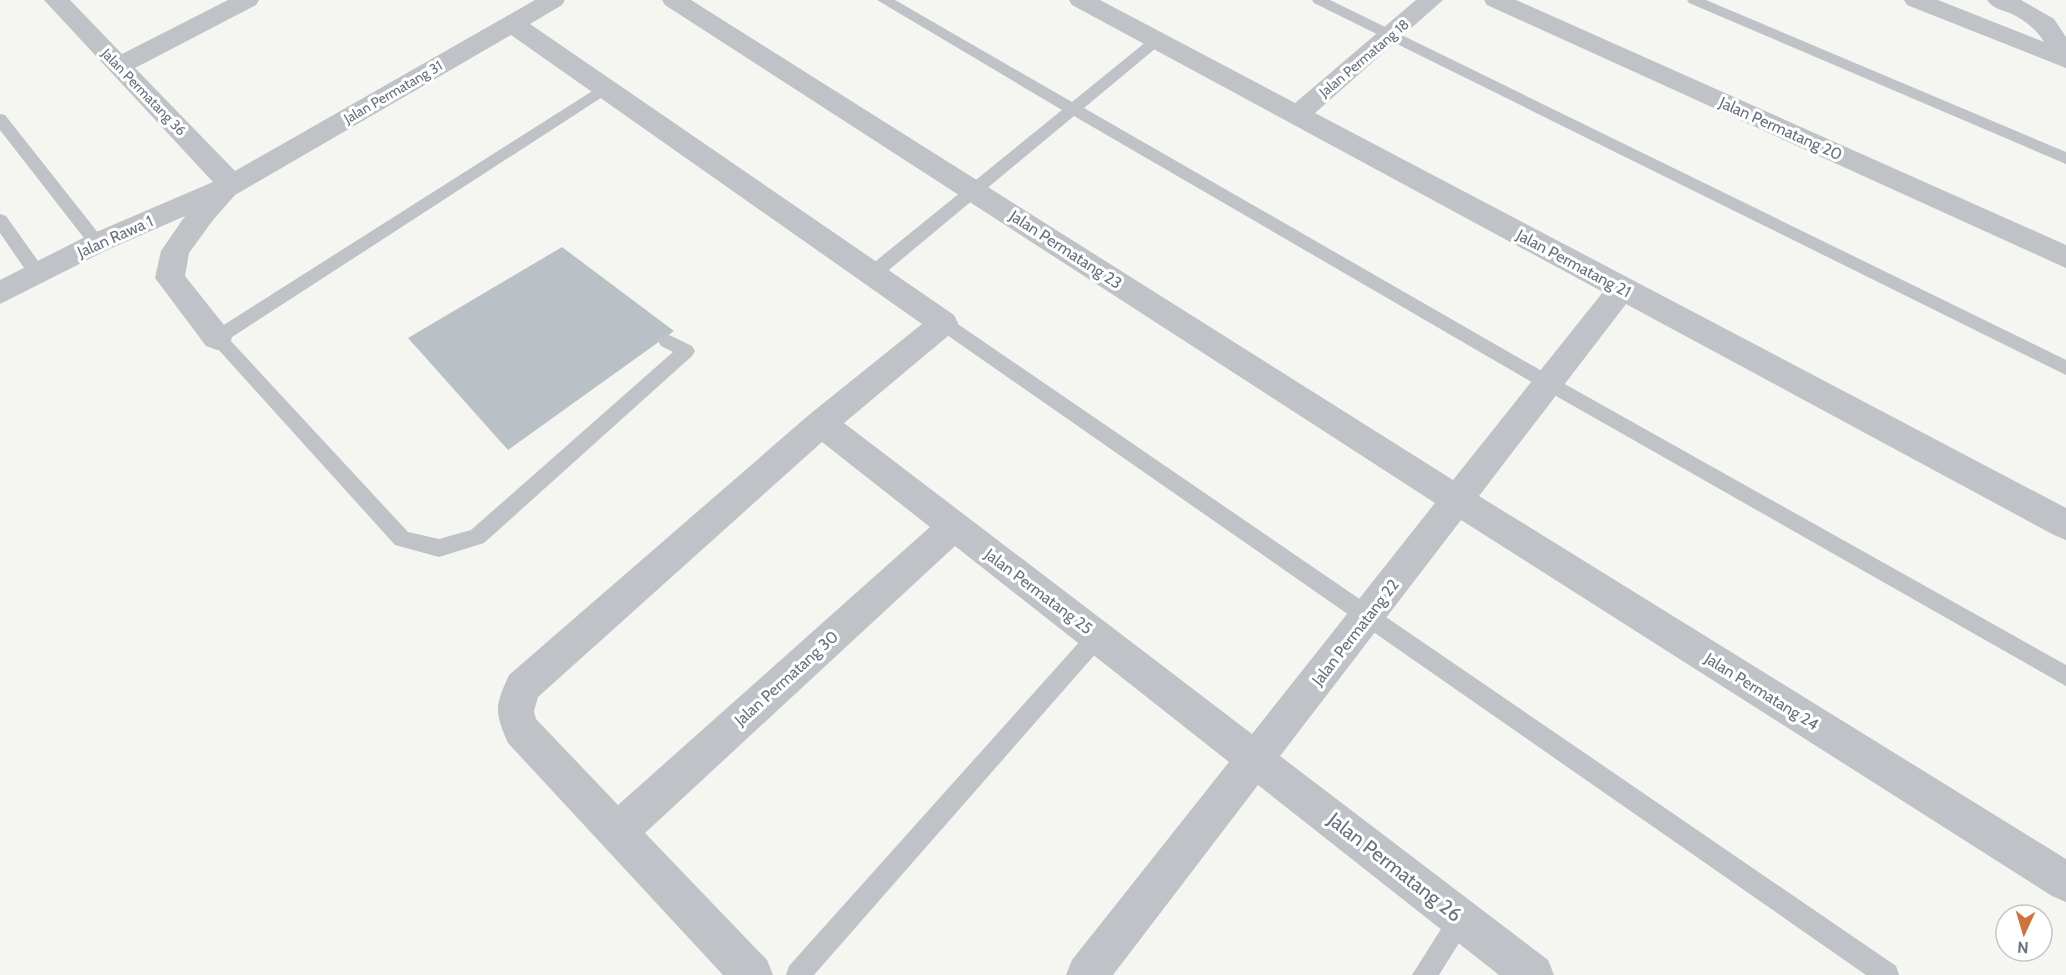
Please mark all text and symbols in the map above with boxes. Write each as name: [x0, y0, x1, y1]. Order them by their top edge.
street label: Jalan Permatang 18: [1315, 15, 1413, 101]
street label: Jalan Permatang 36: [97, 44, 190, 139]
street label: Jalan Permatang 31: [340, 56, 446, 128]
street label: Jalan Permatang 20: [1716, 92, 1845, 164]
street label: Jalan Permatang 23: [1005, 206, 1125, 293]
street label: Jalan Rawa 1: [74, 211, 156, 262]
street label: Jalan Permatang 21: [1513, 225, 1634, 302]
street label: Jalan Permatang 25: [980, 544, 1096, 638]
street label: Jalan Permatang 22: [1307, 575, 1403, 690]
street label: Jalan Permatang 30: [730, 627, 842, 731]
street label: Jalan Permatang 24: [1700, 648, 1822, 734]
street label: Jalan Permatang 26: [1323, 807, 1467, 927]
north arrow: [1994, 903, 2054, 963]
text: N: [2017, 938, 2029, 957]

